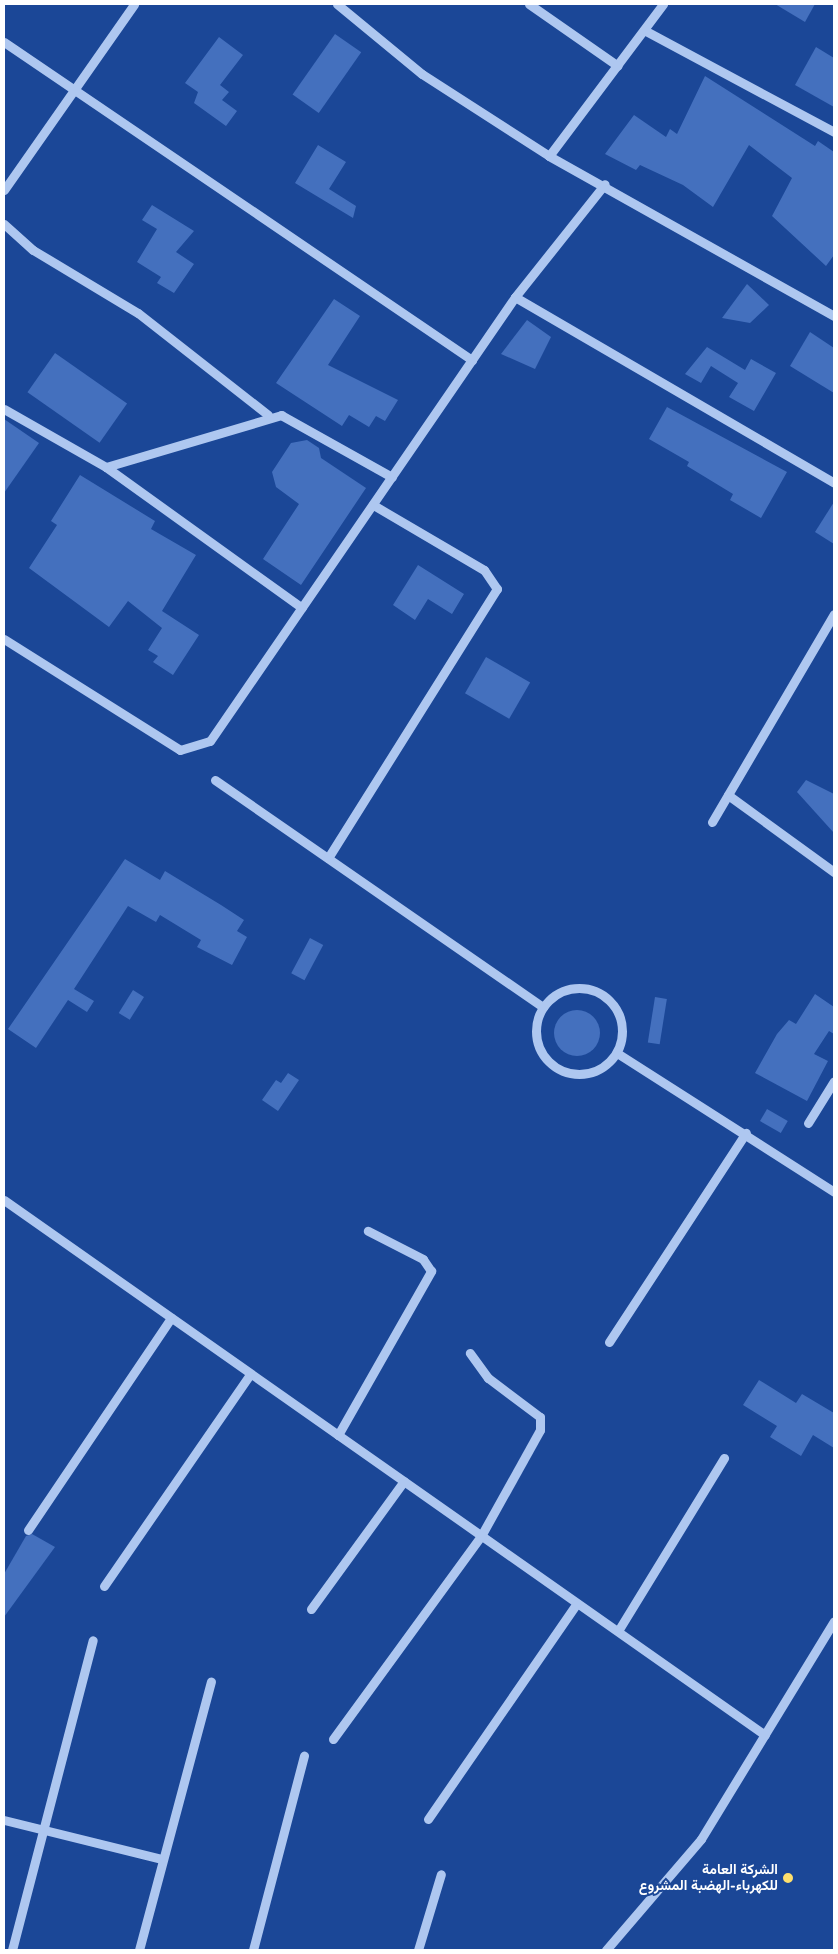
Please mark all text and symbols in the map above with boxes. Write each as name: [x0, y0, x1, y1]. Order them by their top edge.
place label: الشركة العامة للكهرباء-الهضبة المشروع: [639, 1862, 778, 1894]
marker: الشركة العامة للكهرباء-الهضبة المشروع: [782, 1872, 794, 1884]

